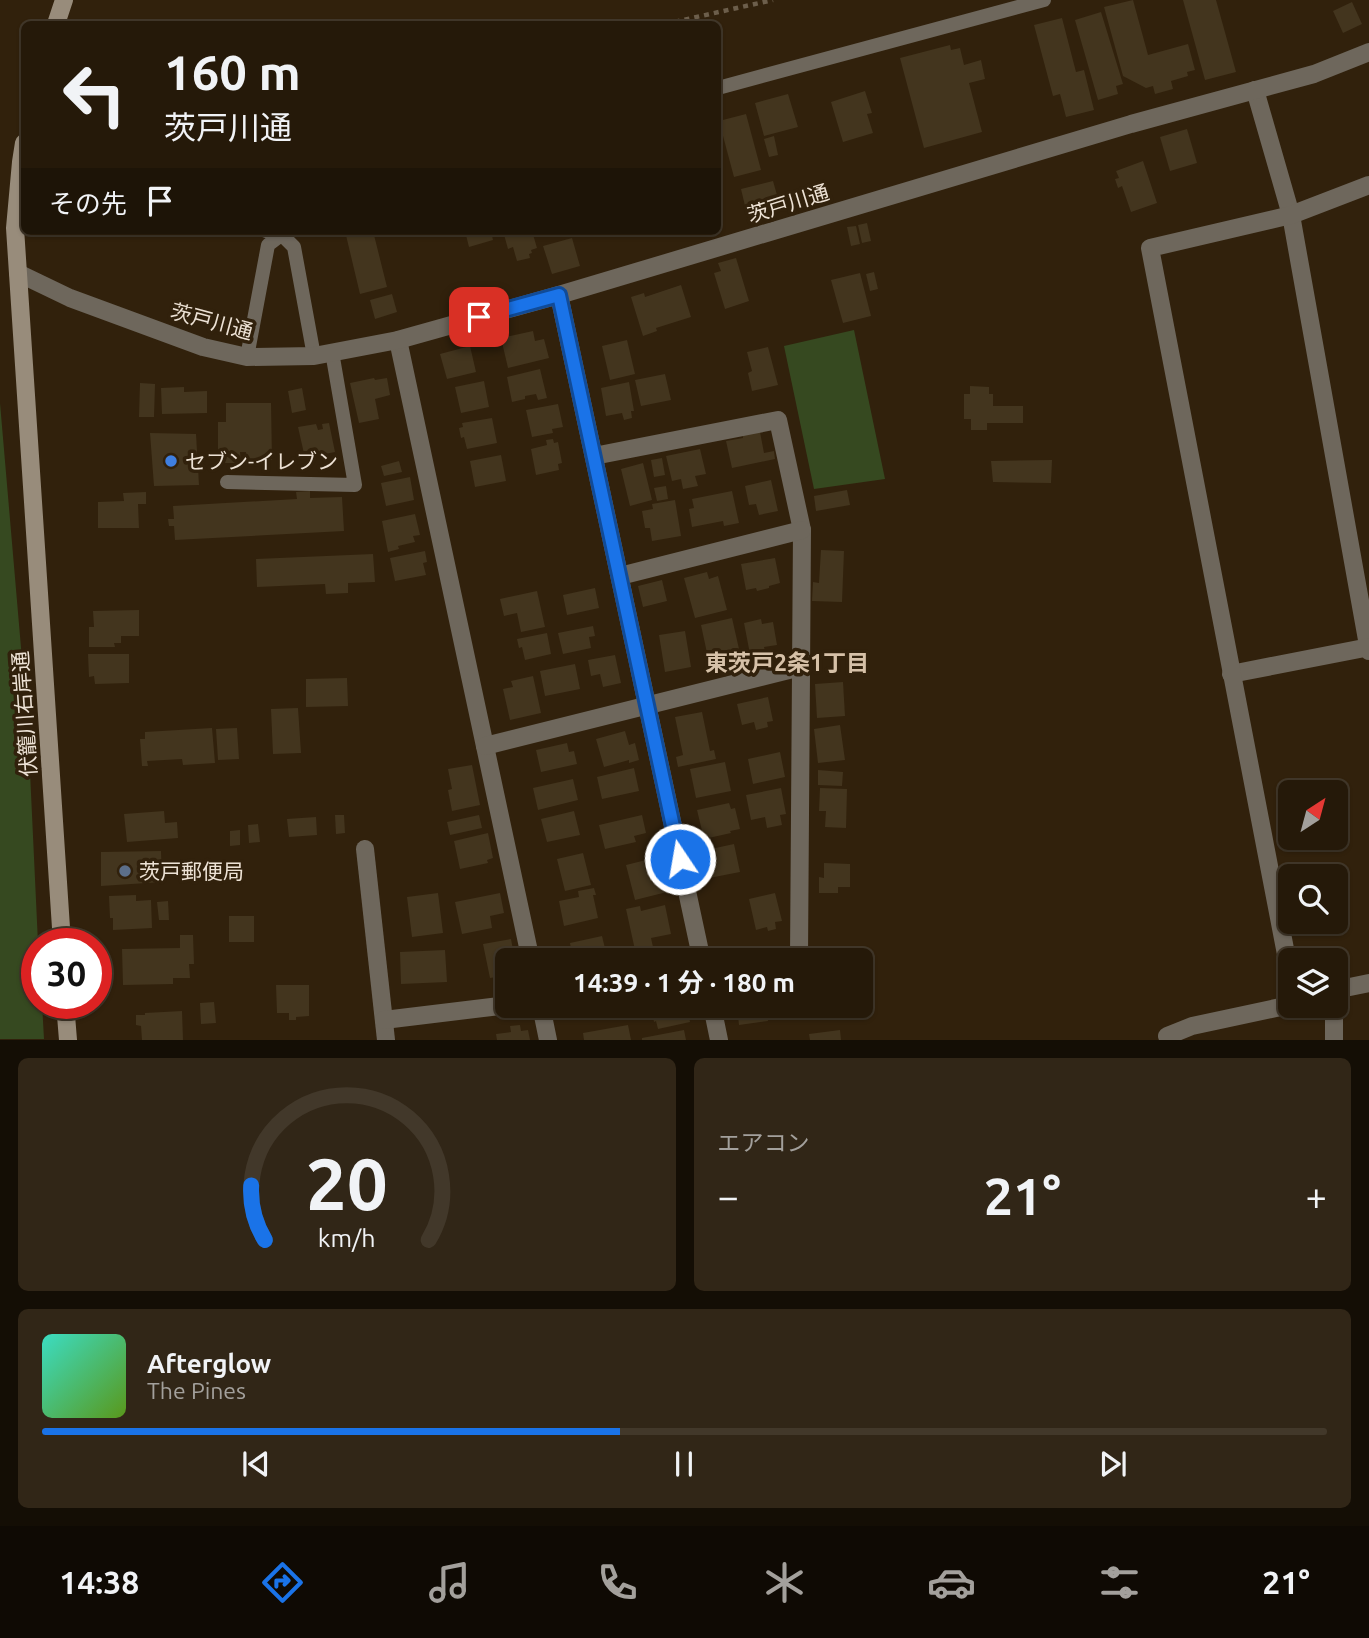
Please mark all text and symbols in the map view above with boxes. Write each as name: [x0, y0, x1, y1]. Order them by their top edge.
text: 160 m: [164, 44, 301, 99]
icon: left: [49, 49, 140, 140]
text: 茨戸川通: [164, 109, 292, 145]
street label: 茨戸川通: [744, 179, 832, 227]
icon: arrive: [141, 182, 179, 220]
text: その先: [49, 189, 127, 218]
pin: [449, 287, 509, 347]
icon: arrive: [460, 298, 498, 336]
street label: 茨戸川通: [168, 299, 256, 343]
place label: セブン-イレブン: [185, 449, 338, 473]
marker: セブン-イレブン: [163, 453, 179, 469]
street label: 伏籠川右岸通: [8, 650, 40, 778]
district label: 東茨戸2条1丁目: [705, 650, 869, 675]
north arrow: [1278, 780, 1348, 850]
map controls: [1278, 780, 1348, 1018]
position arrow: [643, 822, 717, 896]
place label: 茨戸郵便局: [139, 859, 244, 883]
marker: 茨戸郵便局: [117, 863, 133, 879]
button: search: [1278, 864, 1348, 934]
speed limit sign: 30: [21, 928, 112, 1019]
button: layers: [1278, 948, 1348, 1018]
text: 14:39 · 1 分 · 180 m: [573, 968, 795, 997]
text: エアコン: [718, 1130, 810, 1155]
text: 20: [306, 1143, 388, 1225]
text: 21°: [984, 1167, 1061, 1225]
text: −: [718, 1175, 739, 1217]
text: +: [1306, 1175, 1327, 1217]
text: km/h: [318, 1224, 376, 1252]
text: Afterglow: [147, 1349, 271, 1378]
text: The Pines: [147, 1378, 246, 1403]
icon: previous: [237, 1445, 275, 1483]
icon: pause: [665, 1445, 703, 1483]
icon: next: [1094, 1445, 1132, 1483]
icon: directions: [258, 1558, 307, 1607]
icon: music: [425, 1558, 474, 1607]
icon: phone: [593, 1558, 642, 1607]
icon: climate: [760, 1558, 809, 1607]
icon: car: [927, 1558, 976, 1607]
icon: filters: [1095, 1558, 1144, 1607]
text: 14:38: [59, 1564, 139, 1600]
text: 21°: [1262, 1564, 1310, 1600]

